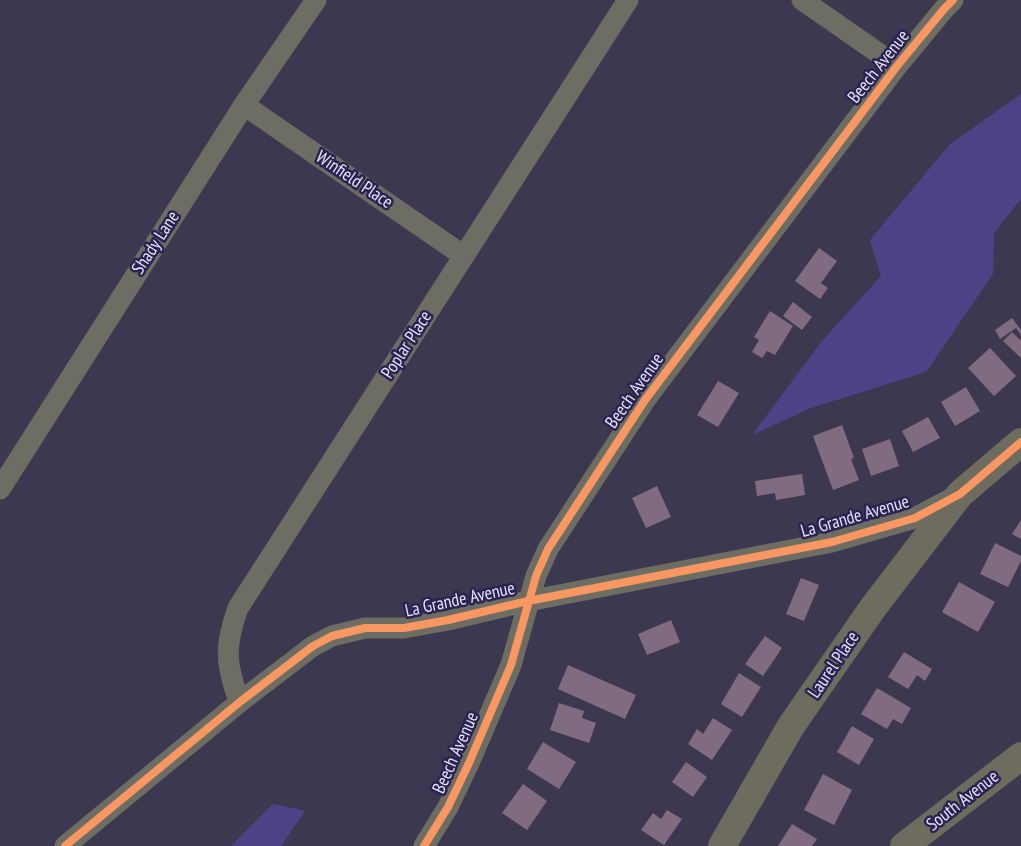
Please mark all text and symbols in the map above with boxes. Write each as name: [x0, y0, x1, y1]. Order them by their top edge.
street label: Beech Avenue: [844, 26, 914, 108]
street label: Winfield Place: [311, 146, 397, 214]
street label: Shady Lane: [128, 207, 184, 279]
street label: Poplar Place: [377, 307, 437, 383]
street label: Beech Avenue: [601, 349, 669, 433]
street label: La Grande Avenue: [798, 491, 912, 543]
street label: La Grande Avenue: [403, 578, 517, 622]
street label: Laurel Place: [804, 628, 864, 702]
street label: Beech Avenue: [428, 709, 484, 797]
street label: South Avenue: [923, 766, 1003, 836]

